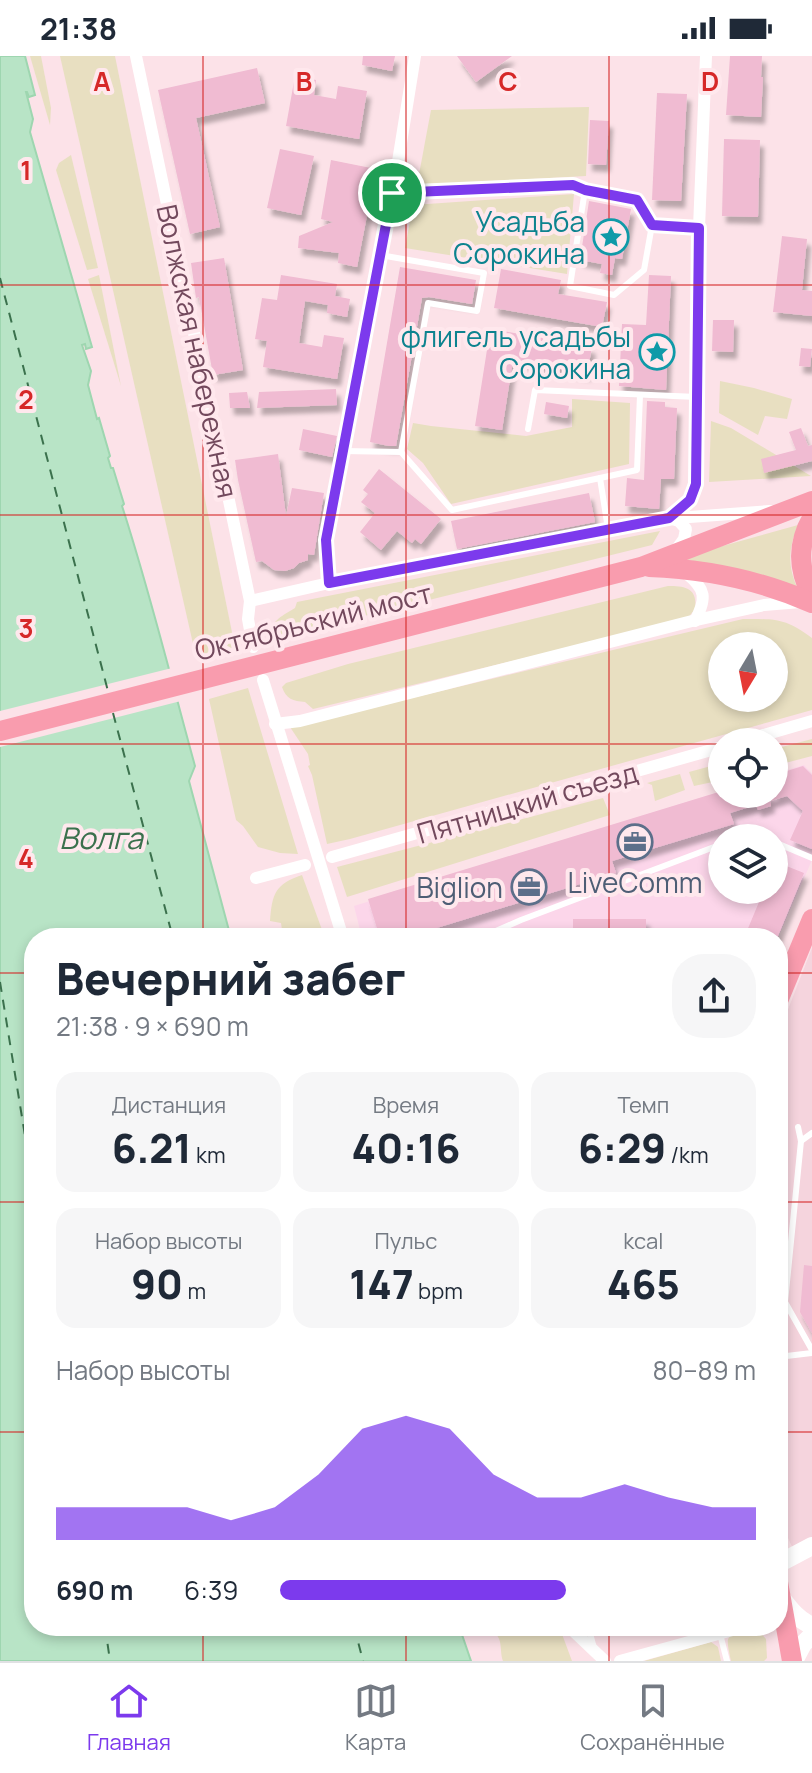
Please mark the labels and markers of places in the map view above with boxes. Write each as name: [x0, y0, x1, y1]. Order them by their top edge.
pin: [358, 159, 426, 227]
place label: Усадьба Сорокина: [453, 202, 585, 272]
place icon: Усадьба Сорокина: [592, 218, 630, 256]
place label: флигель усадьбы Сорокина: [401, 317, 631, 387]
place icon: флигель усадьбы Сорокина: [638, 333, 676, 371]
office icon: LiveComm: [616, 823, 654, 861]
place label: LiveComm: [568, 863, 702, 901]
place label: Biglion: [416, 868, 503, 906]
office icon: Biglion: [510, 868, 548, 906]

